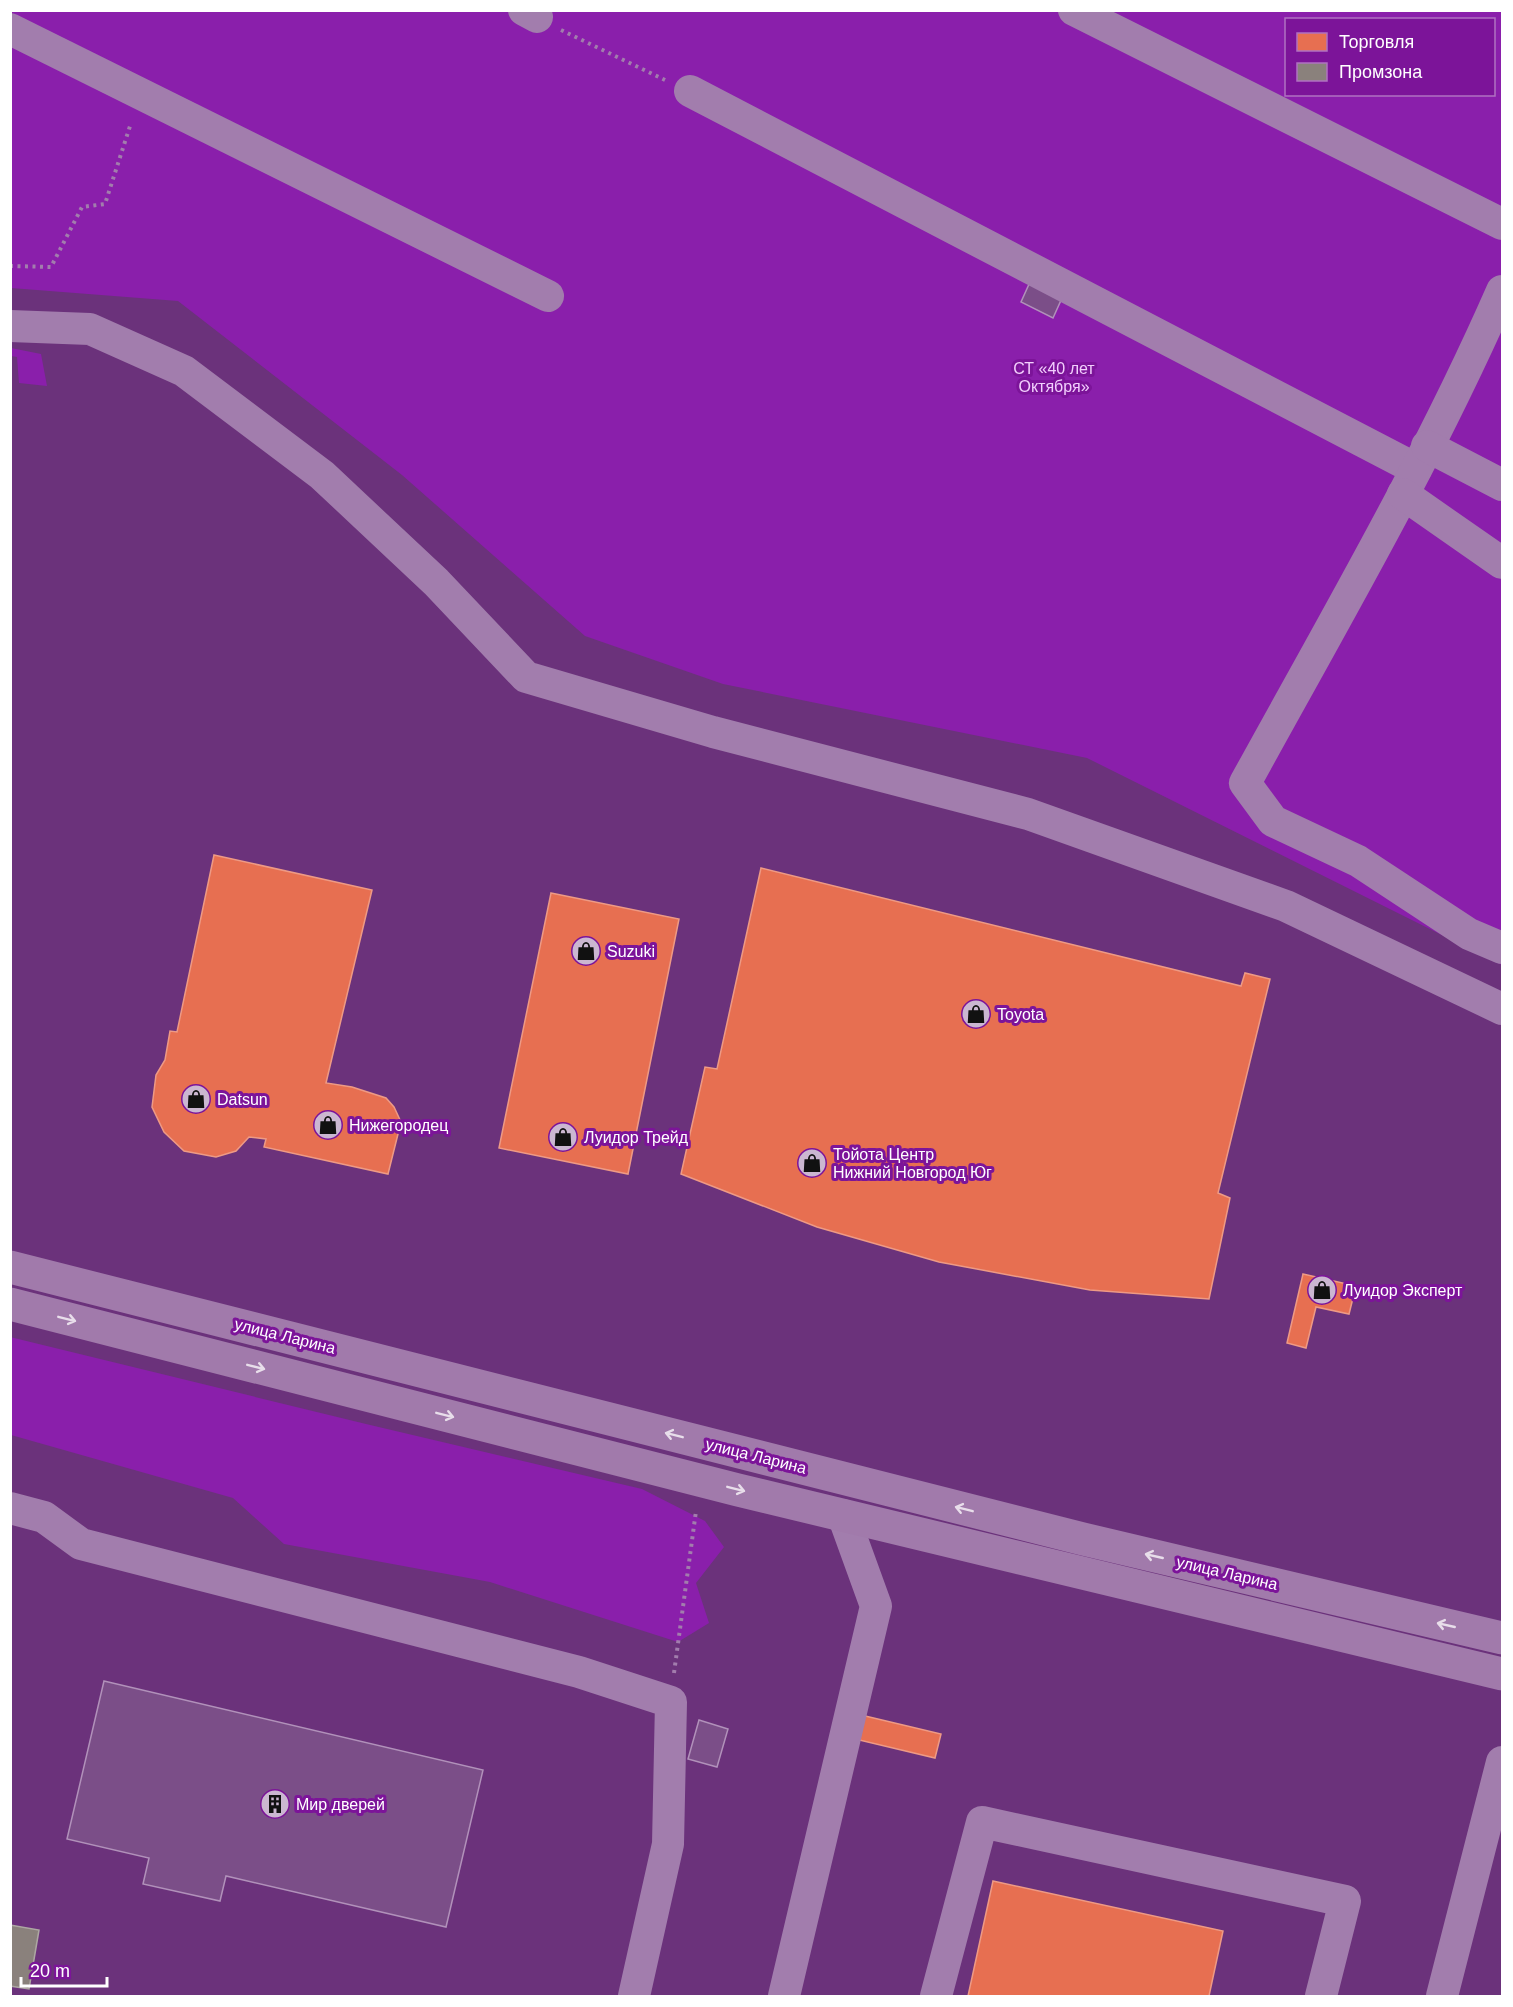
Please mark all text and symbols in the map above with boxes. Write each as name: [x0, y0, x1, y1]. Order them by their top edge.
legend: [1285, 18, 1495, 96]
text: Торговля: [1339, 32, 1414, 52]
text: Промзона: [1339, 62, 1423, 82]
park label: СТ «40 лет Октября»: [1013, 360, 1095, 395]
shop icon: Suzuki: [570, 935, 602, 967]
place label: Suzuki: [607, 943, 655, 960]
shop icon: Toyota: [960, 998, 992, 1030]
place label: Toyota: [997, 1006, 1044, 1023]
shop icon: Datsun: [180, 1083, 212, 1115]
place label: Datsun: [217, 1091, 268, 1108]
shop icon: Нижегородец: [312, 1109, 344, 1141]
place label: Нижегородец: [349, 1117, 448, 1134]
shop icon: Луидор Трейд: [547, 1121, 579, 1153]
place label: Луидор Трейд: [584, 1129, 689, 1146]
place label: Тойота Центр Нижний Новгород Юг: [833, 1146, 992, 1181]
shop icon: Тойота Центр Нижний Новгород Юг: [796, 1147, 828, 1179]
shop icon: Луидор Эксперт: [1306, 1274, 1338, 1306]
place label: Луидор Эксперт: [1343, 1282, 1463, 1299]
one-way arrow: [57, 1313, 76, 1325]
street label: улица Ларина: [233, 1315, 337, 1357]
one-way arrow: [246, 1361, 265, 1373]
one-way arrow: [435, 1410, 454, 1421]
one-way arrow: [664, 1429, 683, 1441]
street label: улица Ларина: [704, 1435, 808, 1477]
one-way arrow: [726, 1484, 745, 1496]
one-way arrow: [955, 1503, 974, 1514]
one-way arrow: [1144, 1549, 1163, 1561]
street label: улица Ларина: [1175, 1553, 1279, 1593]
one-way arrow: [1436, 1619, 1456, 1630]
building icon: Мир дверей: [259, 1788, 291, 1820]
place label: Мир дверей: [296, 1796, 385, 1813]
scale bar: [21, 1950, 106, 1988]
text: 20 m: [30, 1961, 70, 1981]

